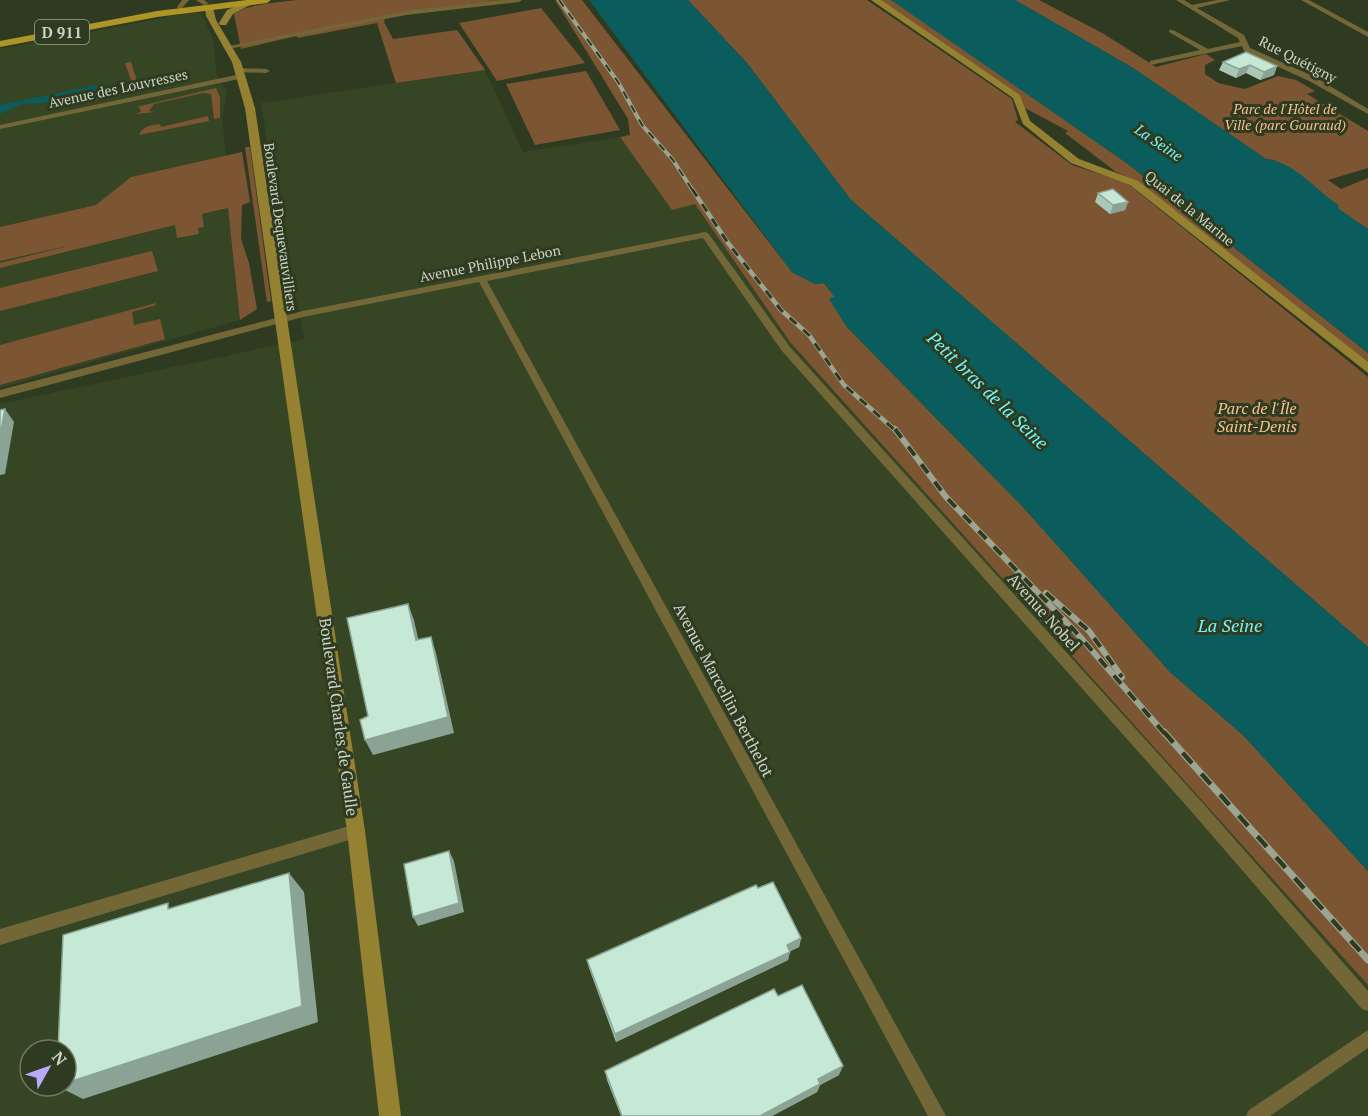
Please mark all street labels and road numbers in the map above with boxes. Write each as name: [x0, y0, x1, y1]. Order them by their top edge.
road number: D 911: [35, 20, 89, 44]
street label: Rue Quétigny: [1256, 31, 1341, 87]
street label: Avenue des Louvresses: [47, 64, 189, 112]
street label: Boulevard Dequevauvilliers: [260, 141, 302, 313]
street label: Quai de la Marine: [1141, 166, 1239, 250]
street label: Avenue Philippe Lebon: [418, 240, 563, 286]
street label: Avenue Nobel: [1003, 568, 1085, 656]
street label: Avenue Marcellin Berthelot: [669, 599, 779, 781]
street label: Boulevard Charles de Gaulle: [314, 616, 364, 818]

